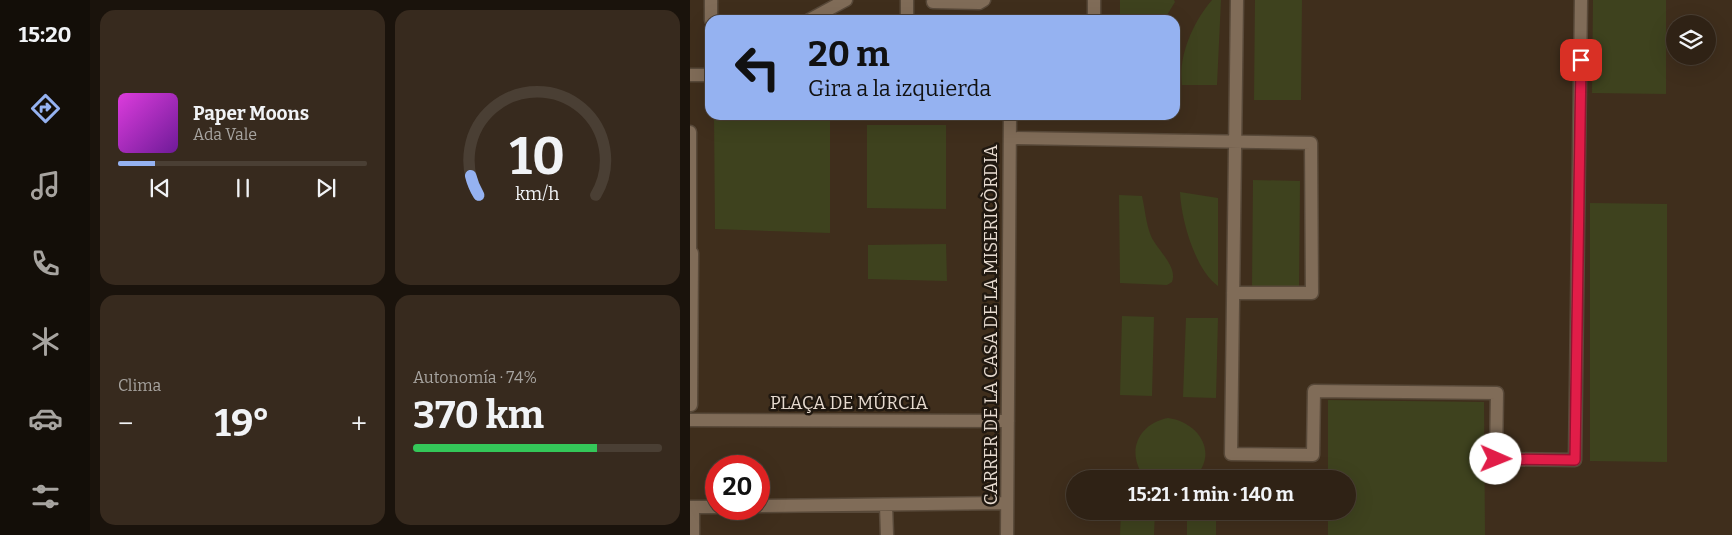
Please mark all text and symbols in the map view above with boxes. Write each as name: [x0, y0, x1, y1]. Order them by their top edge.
map controls: [1666, 15, 1716, 65]
button: layers: [1666, 15, 1716, 65]
text: 15:20: [18, 21, 72, 48]
text: 20 m: [808, 33, 890, 75]
icon: left: [725, 35, 790, 100]
pin: [1560, 39, 1602, 81]
icon: arrive: [1567, 46, 1595, 74]
text: Gira a la izquierda: [808, 75, 991, 102]
icon: directions: [28, 91, 63, 126]
text: Paper Moons: [193, 102, 309, 125]
text: Ada Vale: [193, 125, 257, 144]
text: 10: [510, 125, 565, 188]
street label: CARRER DE LA CASA DE LA MISERICÒRDIA: [980, 145, 1002, 505]
icon: music: [28, 168, 63, 203]
icon: previous: [146, 174, 174, 202]
icon: pause: [229, 174, 257, 202]
icon: next: [312, 174, 340, 202]
text: km/h: [515, 183, 560, 205]
icon: phone: [28, 246, 63, 281]
icon: climate: [28, 324, 63, 359]
text: Autonomía · 74%: [413, 368, 537, 387]
text: Clima: [118, 376, 161, 395]
street label: PLAÇA DE MÚRCIA: [770, 391, 928, 414]
text: 370 km: [413, 392, 544, 438]
text: 19°: [215, 400, 270, 446]
icon: car: [28, 401, 63, 436]
text: −: [118, 407, 133, 440]
text: +: [351, 407, 367, 440]
position arrow: [1469, 432, 1521, 484]
speed limit sign: 20: [705, 455, 770, 520]
icon: filters: [28, 479, 63, 514]
text: 15:21 · 1 min · 140 m: [1128, 483, 1294, 506]

